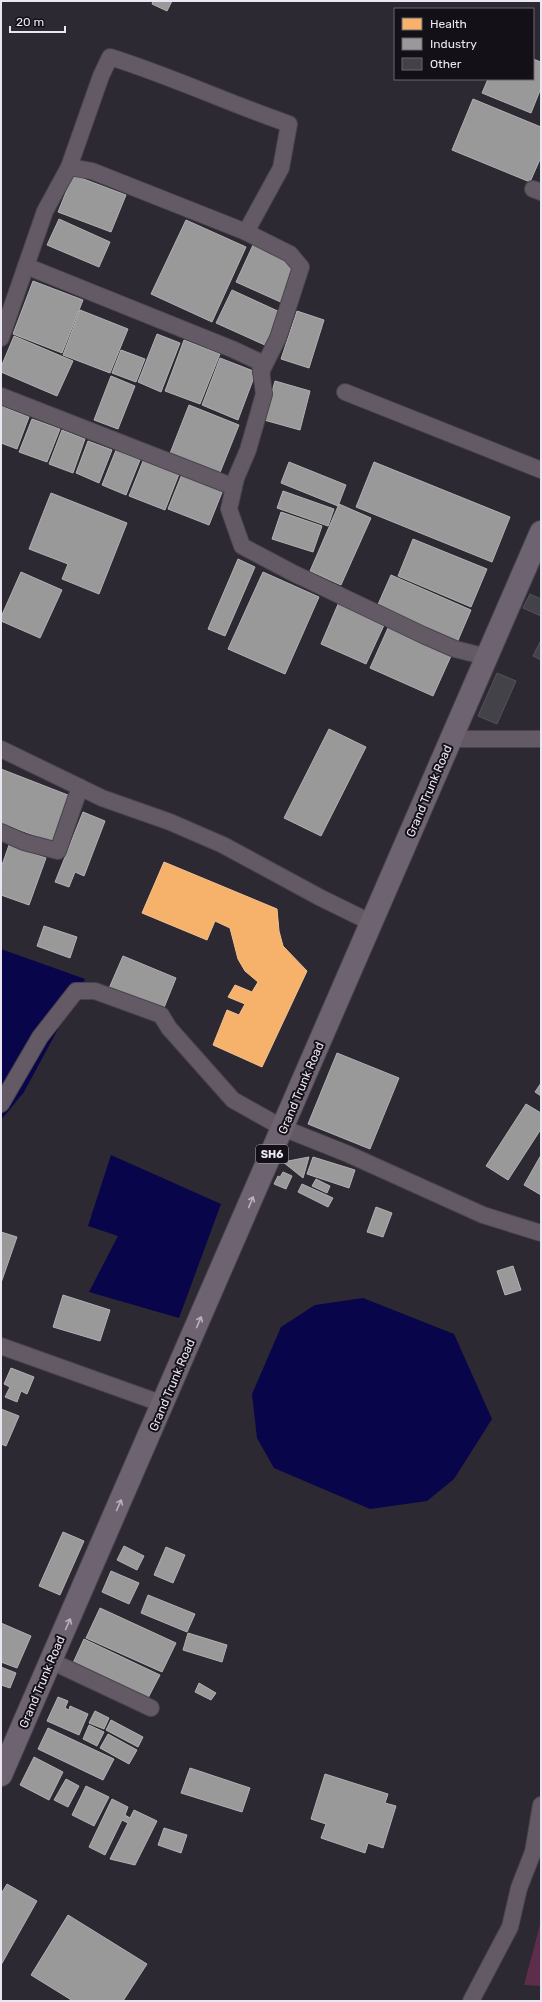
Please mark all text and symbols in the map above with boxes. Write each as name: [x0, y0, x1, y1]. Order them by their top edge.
scale bar: [10, 8, 65, 34]
legend: [394, 8, 534, 80]
text: 20 m: [16, 15, 44, 29]
text: Health: [430, 17, 467, 31]
text: Industry: [430, 37, 477, 51]
text: Other: [430, 57, 462, 71]
street label: Grand Trunk Road: [403, 743, 455, 839]
street label: Grand Trunk Road: [275, 1040, 327, 1136]
road number: SH6: [256, 1145, 288, 1163]
one-way arrow: [248, 1197, 255, 1209]
one-way arrow: [196, 1316, 203, 1328]
street label: Grand Trunk Road: [146, 1337, 198, 1433]
one-way arrow: [116, 1499, 124, 1511]
one-way arrow: [64, 1619, 72, 1631]
street label: Grand Trunk Road: [16, 1634, 68, 1730]

